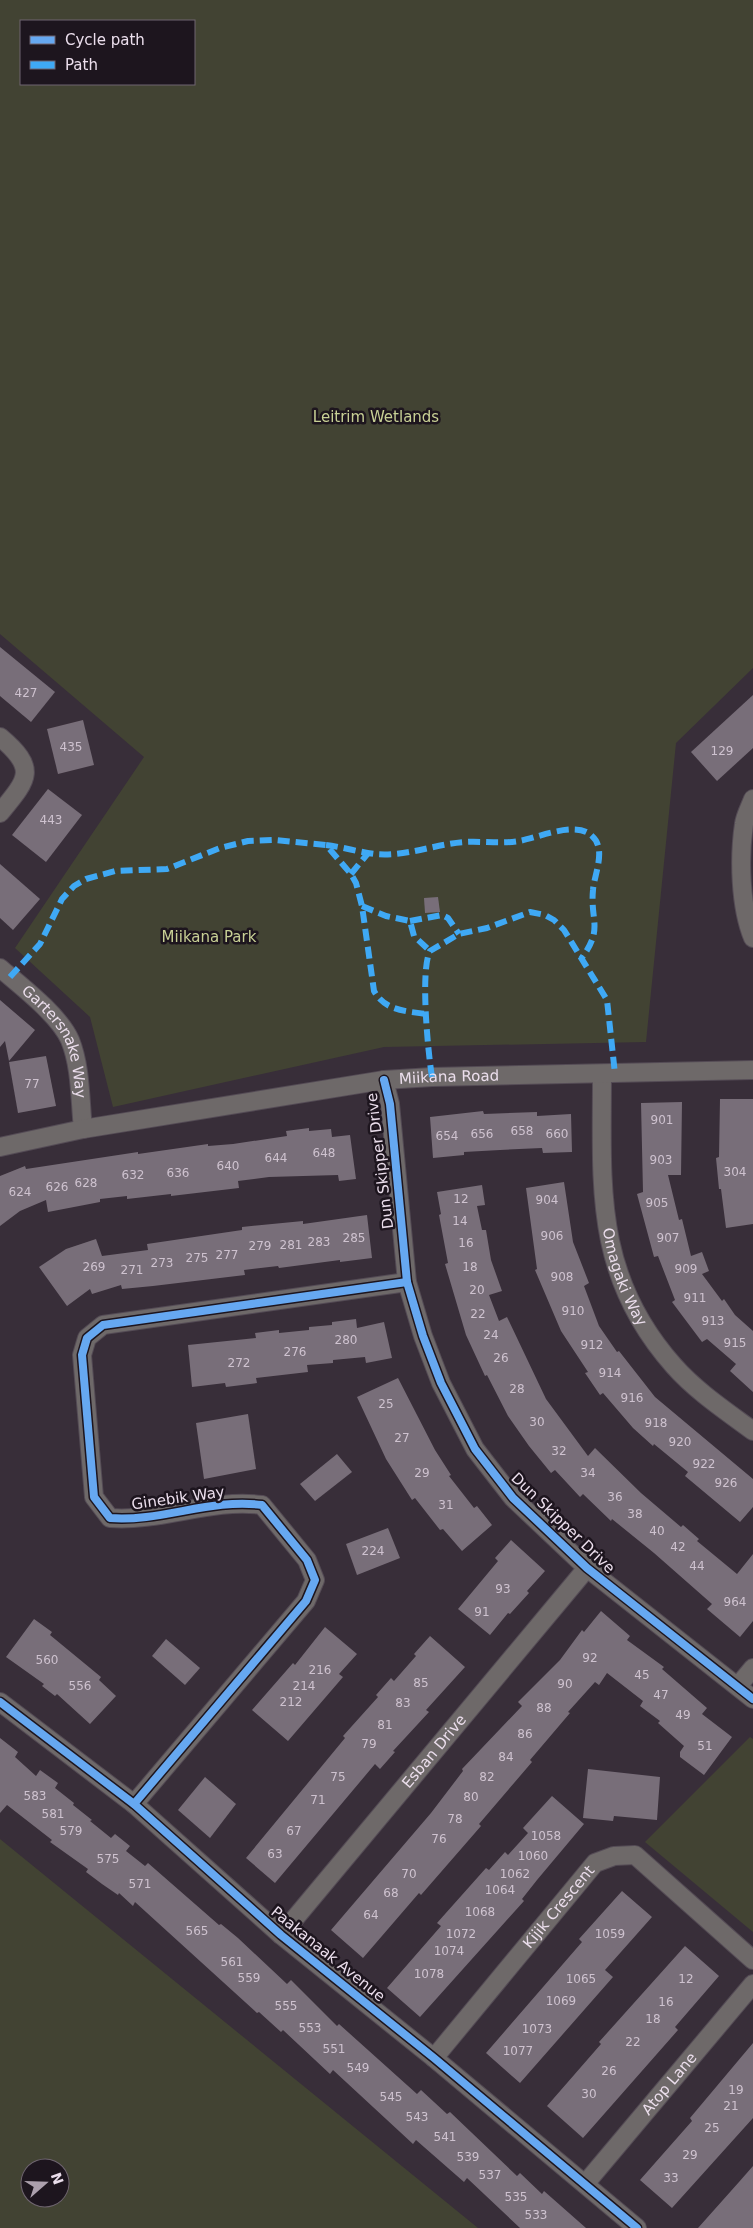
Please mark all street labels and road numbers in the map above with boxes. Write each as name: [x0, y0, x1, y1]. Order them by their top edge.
street label: Gartersnake Way: [18, 981, 90, 1099]
street label: Miikana Road: [398, 1067, 499, 1088]
street label: Dun Skipper Drive: [363, 1092, 397, 1230]
street label: Omagaki Way: [599, 1226, 651, 1329]
street label: Dun Skipper Drive: [508, 1469, 618, 1577]
street label: Ginebik Way: [130, 1483, 226, 1513]
street label: Esban Drive: [398, 1711, 470, 1792]
street label: Kijik Crescent: [519, 1862, 598, 1952]
street label: Paakanaak Avenue: [267, 1902, 389, 2006]
street label: Atop Lane: [638, 2049, 700, 2118]

